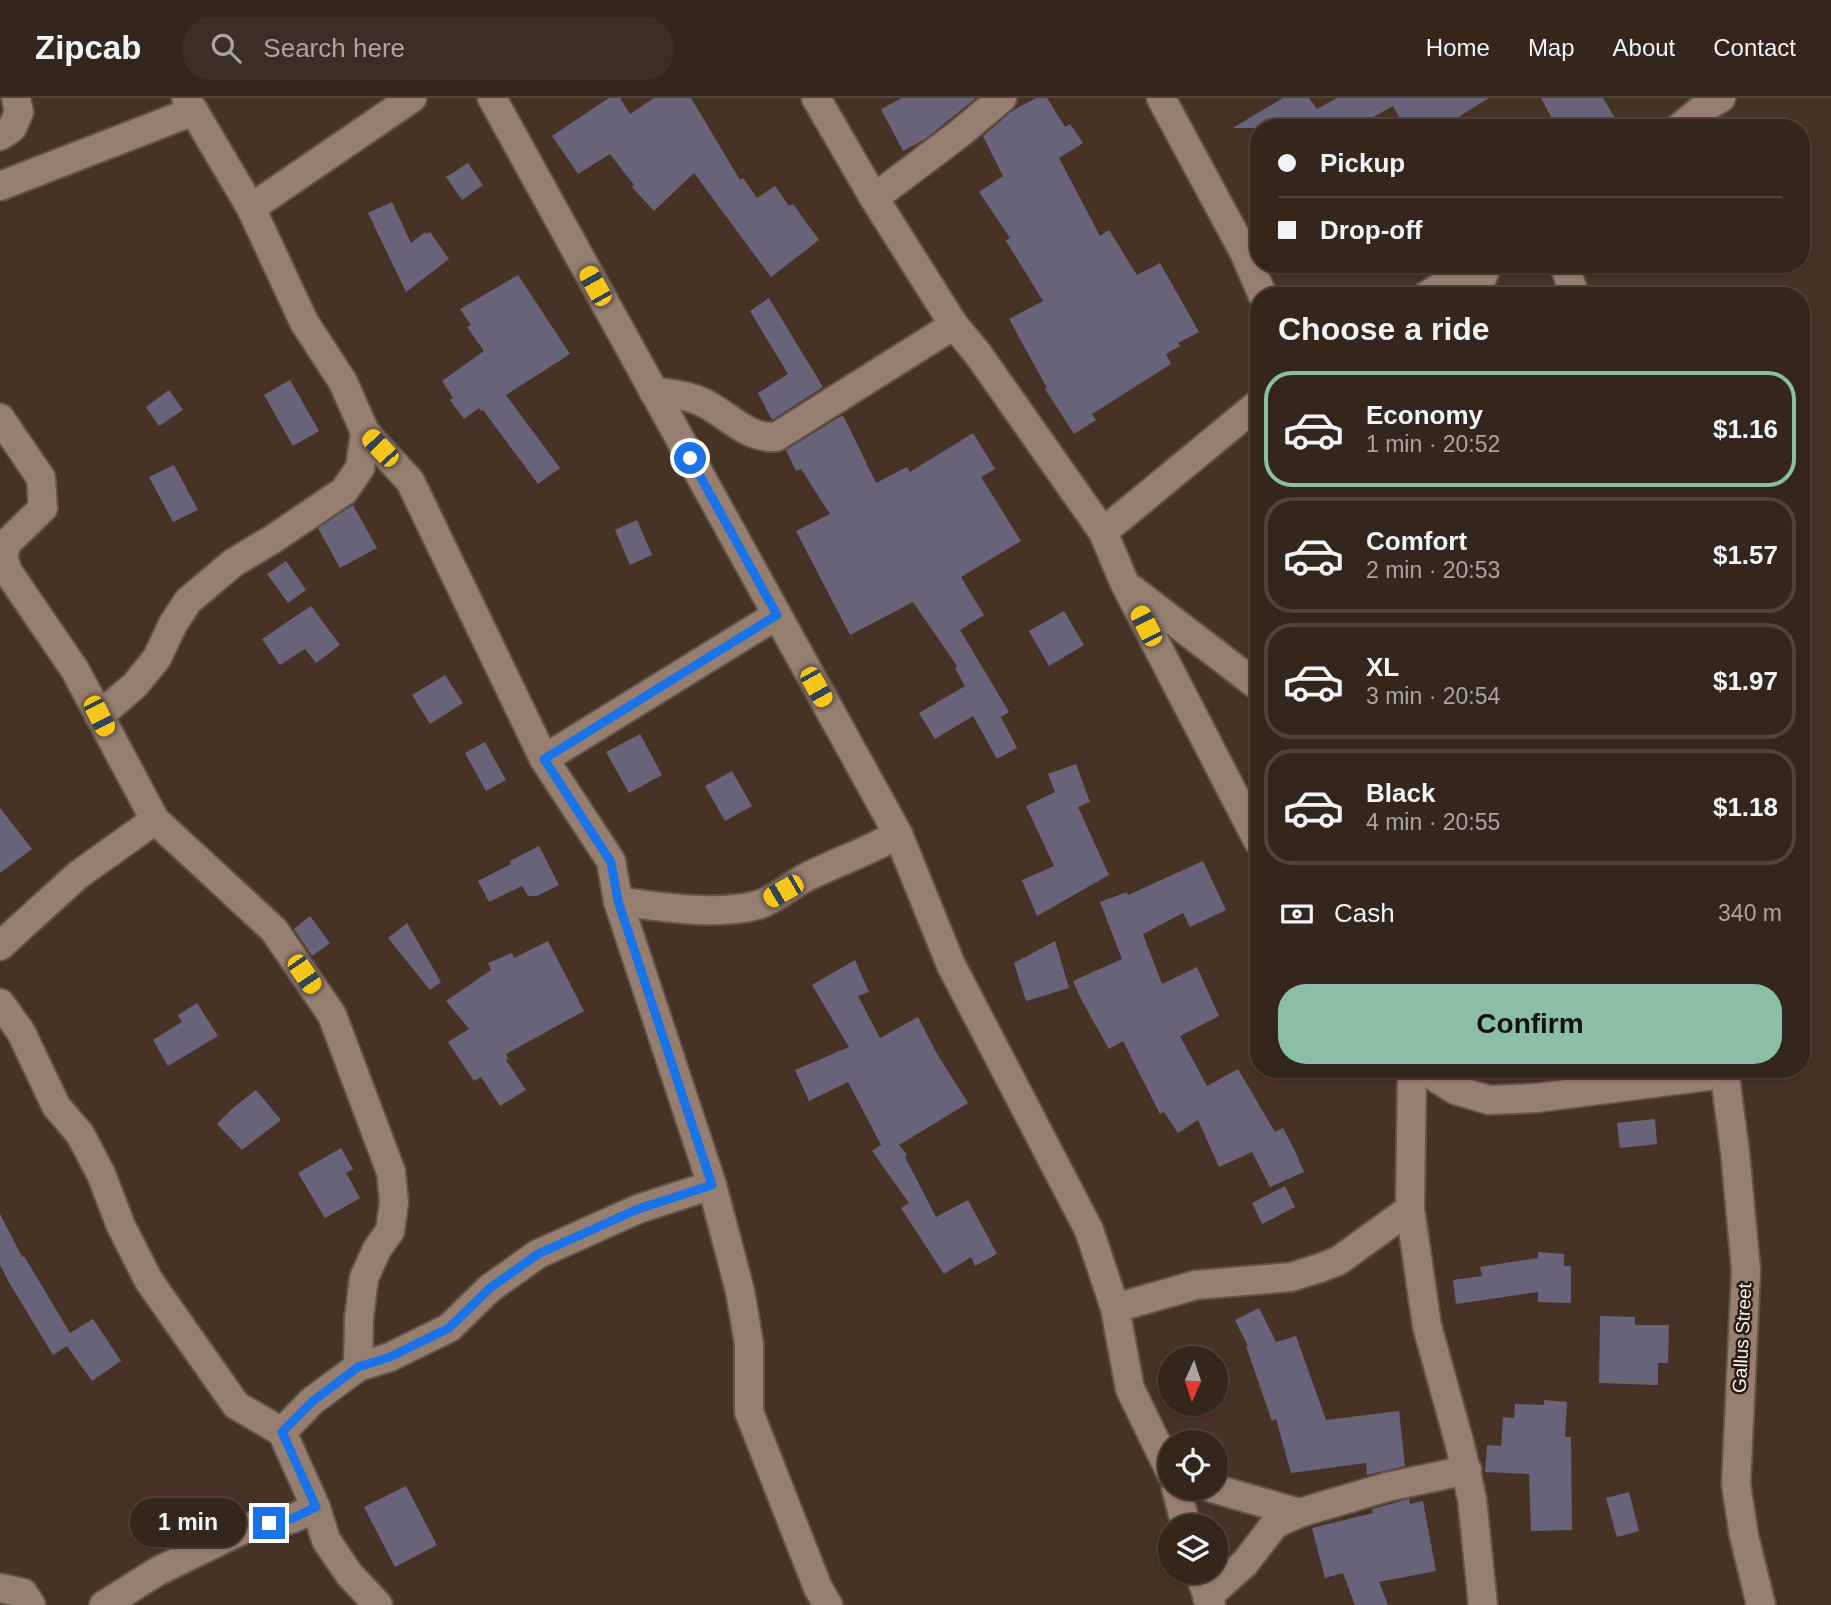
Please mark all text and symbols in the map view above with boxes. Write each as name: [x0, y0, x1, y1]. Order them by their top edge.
search box: [183, 17, 673, 80]
text: Zipcab: [35, 29, 141, 66]
icon: search: [207, 29, 245, 67]
text: Search here: [263, 33, 405, 63]
text: Home: [1426, 34, 1490, 61]
text: Map: [1528, 34, 1575, 61]
text: About: [1613, 34, 1675, 61]
text: Contact: [1713, 34, 1796, 61]
text: Pickup: [1320, 148, 1405, 178]
text: Drop-off: [1320, 215, 1423, 245]
car: [576, 263, 615, 309]
text: Choose a ride: [1278, 311, 1490, 347]
icon: car: [1282, 398, 1345, 461]
text: Economy: [1366, 400, 1483, 430]
text: $1.16: [1713, 414, 1778, 444]
car: [358, 425, 403, 471]
text: 1 min · 20:52: [1366, 431, 1500, 457]
route start: [674, 442, 706, 474]
icon: car: [1282, 524, 1345, 587]
text: Comfort: [1366, 526, 1467, 556]
text: $1.57: [1713, 540, 1778, 570]
text: 2 min · 20:53: [1366, 557, 1500, 583]
car: [1128, 603, 1165, 649]
icon: car: [1282, 650, 1345, 713]
text: XL: [1366, 652, 1399, 682]
car: [797, 664, 836, 710]
text: $1.97: [1713, 666, 1778, 696]
text: 3 min · 20:54: [1366, 683, 1500, 709]
car: [81, 693, 118, 739]
icon: car: [1282, 776, 1345, 839]
text: Black: [1366, 778, 1435, 808]
text: $1.18: [1713, 792, 1778, 822]
text: 4 min · 20:55: [1366, 809, 1500, 835]
car: [760, 871, 807, 911]
icon: cash: [1278, 895, 1316, 933]
text: Cash: [1334, 898, 1395, 928]
text: 340 m: [1718, 900, 1782, 926]
car: [284, 951, 325, 997]
button: Confirm: [1278, 984, 1782, 1064]
street label: Gallus Street: [1729, 1282, 1755, 1393]
north arrow: [1158, 1346, 1228, 1416]
map controls: [1158, 1346, 1228, 1584]
button: locate: [1158, 1430, 1228, 1500]
callout: 1 min: [129, 1498, 244, 1548]
route end: [253, 1507, 285, 1539]
text: 1 min: [158, 1509, 218, 1535]
button: layers: [1158, 1514, 1228, 1584]

